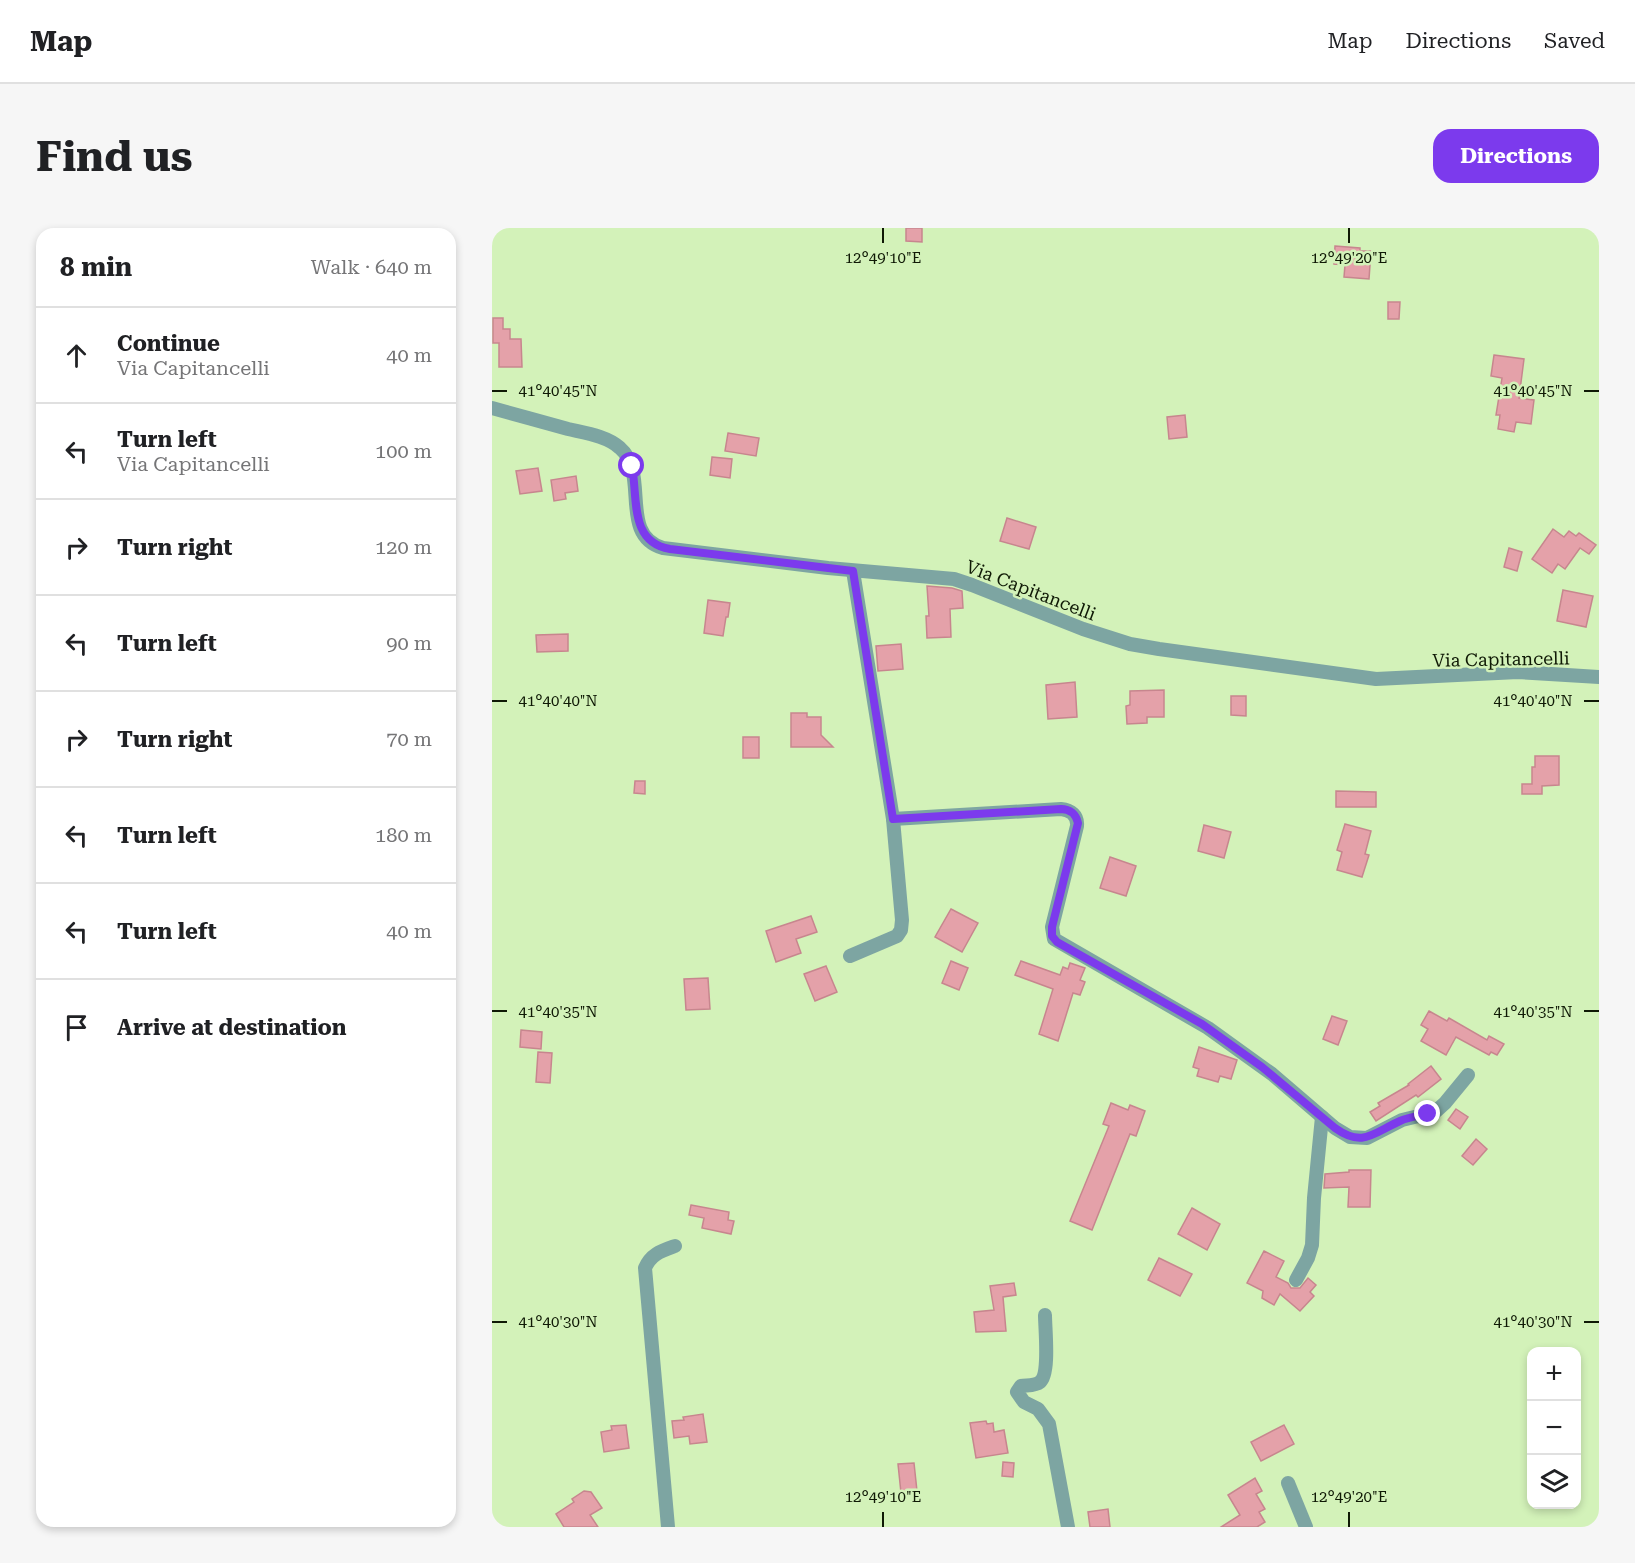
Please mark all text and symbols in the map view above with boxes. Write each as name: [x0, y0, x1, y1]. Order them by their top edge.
text: Map: [30, 25, 92, 58]
text: Map: [1328, 29, 1372, 53]
text: Directions: [1405, 29, 1511, 53]
text: Saved: [1544, 29, 1605, 53]
button: Directions: [1433, 129, 1599, 183]
text: Find us: [36, 132, 193, 181]
text: 12°49'10"E: [845, 249, 921, 267]
text: 12°49'20"E: [1311, 249, 1387, 267]
text: 8 min: [60, 252, 132, 282]
text: Walk · 640 m: [311, 255, 432, 279]
text: Continue: [117, 331, 220, 356]
icon: ahead: [60, 339, 93, 372]
text: 40 m: [386, 343, 432, 367]
text: Via Capitancelli: [117, 356, 270, 380]
text: 41°40'45"N: [518, 382, 598, 400]
text: 41°40'45"N: [1493, 382, 1573, 400]
text: Turn left: [117, 427, 217, 452]
icon: left: [60, 435, 93, 468]
text: 100 m: [375, 439, 432, 463]
text: Via Capitancelli: [117, 452, 270, 476]
route start: [618, 452, 644, 478]
icon: right: [60, 531, 93, 564]
text: Turn right: [117, 535, 232, 560]
text: 120 m: [375, 535, 432, 559]
street label: Via Capitancelli: [963, 556, 1099, 625]
icon: left: [60, 627, 93, 660]
text: Turn left: [117, 631, 217, 656]
text: 90 m: [386, 631, 432, 655]
street label: Via Capitancelli: [1432, 647, 1570, 671]
text: 41°40'40"N: [518, 692, 598, 710]
text: 41°40'40"N: [1493, 692, 1573, 710]
icon: right: [60, 723, 93, 756]
text: Turn right: [117, 727, 232, 752]
text: 70 m: [386, 727, 432, 751]
icon: left: [60, 819, 93, 852]
text: Turn left: [117, 823, 217, 848]
text: 180 m: [375, 823, 432, 847]
icon: left: [60, 915, 93, 948]
text: Turn left: [117, 919, 217, 944]
text: 40 m: [386, 919, 432, 943]
text: 41°40'35"N: [518, 1003, 598, 1021]
text: 41°40'35"N: [1493, 1003, 1573, 1021]
icon: arrive: [60, 1011, 93, 1044]
text: Arrive at destination: [117, 1015, 346, 1040]
route end: [1414, 1100, 1440, 1126]
text: 41°40'30"N: [518, 1313, 598, 1331]
text: 41°40'30"N: [1493, 1313, 1573, 1331]
map controls: [1527, 1347, 1581, 1509]
button: +: [1527, 1347, 1581, 1401]
button: −: [1527, 1401, 1581, 1455]
button: layers: [1527, 1455, 1581, 1509]
text: 12°49'10"E: [845, 1488, 921, 1506]
text: 12°49'20"E: [1311, 1488, 1387, 1506]

